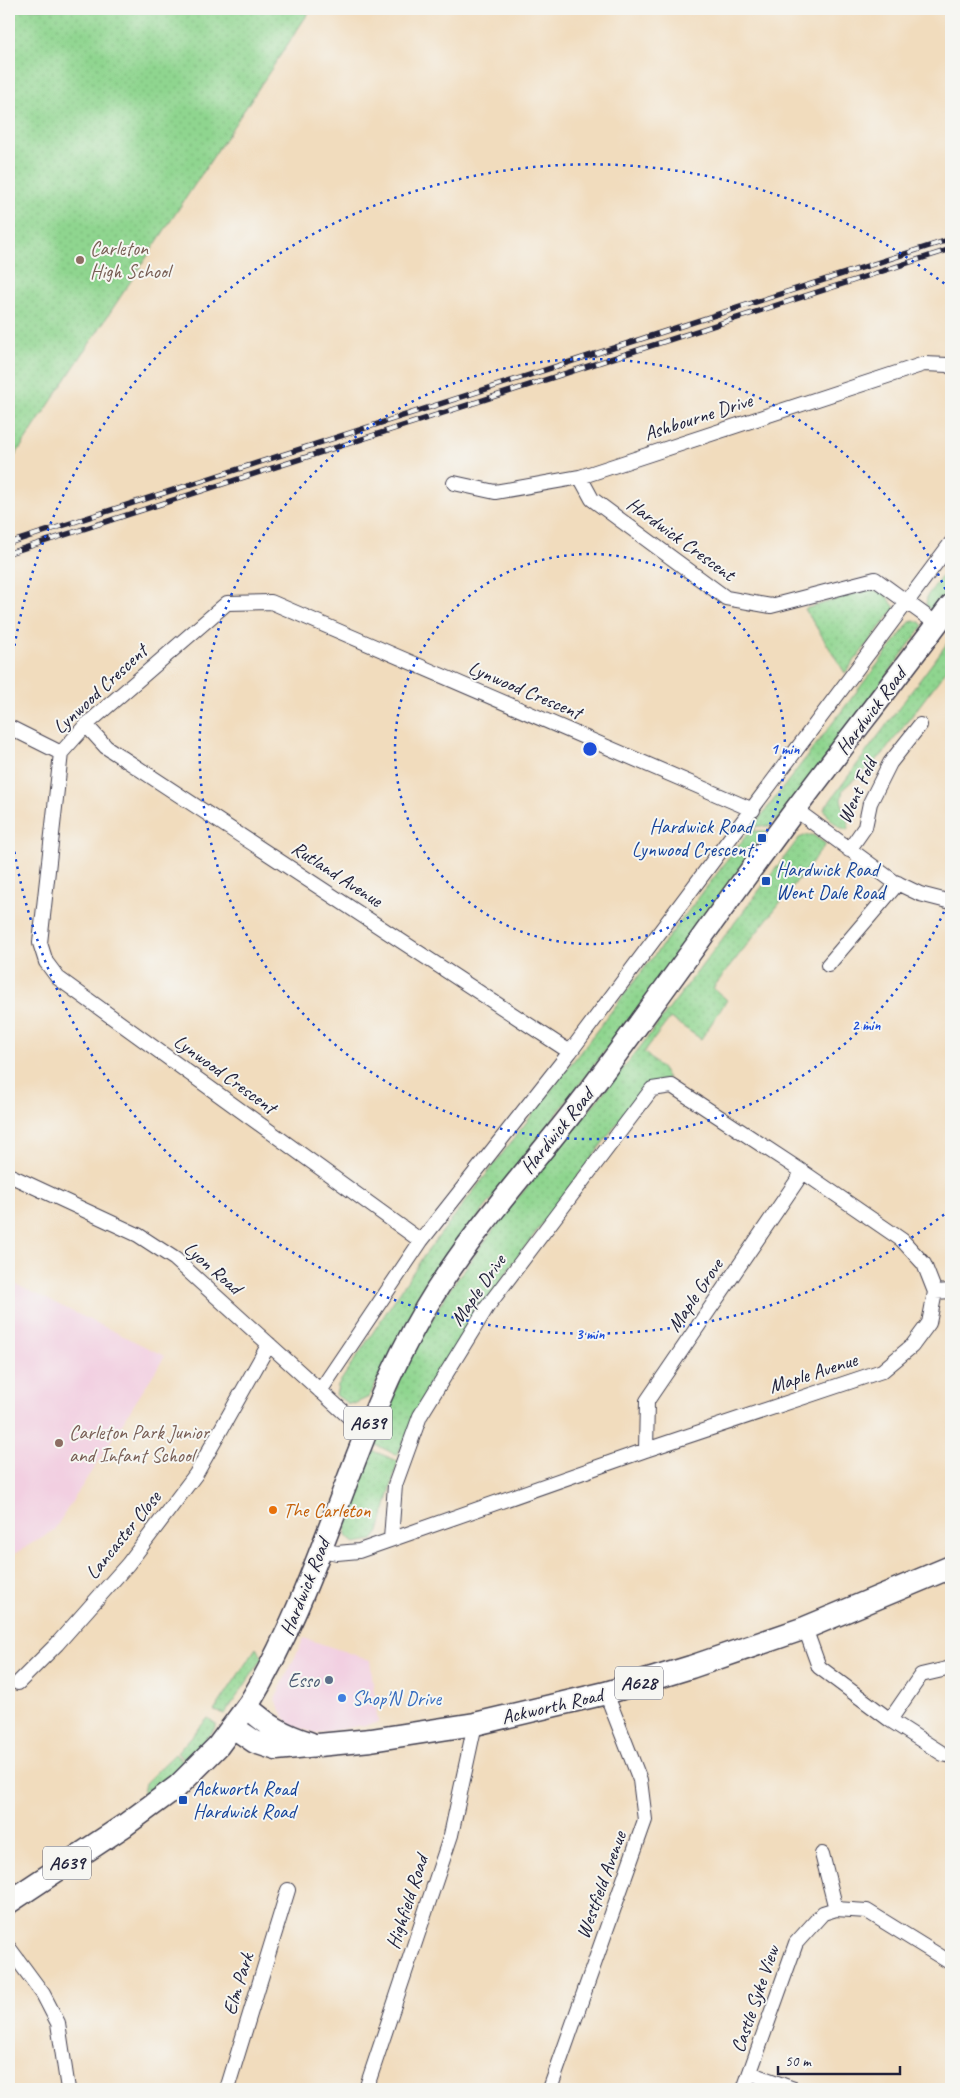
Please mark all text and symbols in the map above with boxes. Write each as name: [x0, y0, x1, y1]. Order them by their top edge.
place label: Carleton High School: [90, 236, 174, 284]
marker: Carleton High School: [74, 254, 86, 266]
street label: Ashbourne Drive: [641, 387, 757, 446]
street label: Hardwick Crescent: [622, 491, 742, 588]
street label: Lynwood Crescent: [47, 637, 155, 739]
street label: Lynwood Crescent: [465, 655, 588, 726]
street label: Hardwick Road: [830, 660, 914, 759]
centre of rings: [581, 740, 599, 758]
text: 1 min: [771, 740, 800, 759]
street label: Went Fold: [832, 752, 884, 828]
place label: Hardwick Road Lynwood Crescent: [632, 814, 755, 862]
marker: Hardwick Road Lynwood Crescent: [756, 832, 768, 844]
street label: Rutland Avenue: [287, 835, 388, 913]
place label: Hardwick Road Went Dale Road: [776, 857, 888, 905]
marker: Hardwick Road Went Dale Road: [760, 875, 772, 887]
text: 2 min: [852, 1016, 881, 1035]
street label: Lynwood Crescent: [169, 1029, 284, 1121]
street label: Hardwick Road: [515, 1081, 601, 1179]
street label: Lyon Road: [179, 1236, 250, 1302]
street label: Maple Drive: [445, 1248, 512, 1330]
street label: Maple Grove: [661, 1252, 729, 1336]
text: 3 min: [576, 1325, 605, 1344]
street label: Maple Avenue: [766, 1347, 862, 1399]
road number: A639: [344, 1406, 392, 1440]
place label: Carleton Park Junior and Infant School: [69, 1420, 211, 1468]
marker: Carleton Park Junior and Infant School: [53, 1437, 65, 1449]
street label: Lancaster Close: [80, 1485, 167, 1584]
place label: The Carleton: [283, 1498, 372, 1523]
marker: The Carleton: [267, 1504, 279, 1516]
street label: Hardwick Road: [274, 1532, 337, 1639]
road number: A628: [615, 1666, 663, 1700]
place label: Esso: [288, 1668, 320, 1693]
marker: Esso: [323, 1674, 335, 1686]
street label: Ackworth Road: [499, 1682, 608, 1730]
place label: Shop'N Drive: [352, 1686, 442, 1711]
marker: Shop'N Drive: [336, 1692, 348, 1704]
place label: Ackworth Road Hardwick Road: [193, 1776, 299, 1824]
marker: Ackworth Road Hardwick Road: [177, 1794, 189, 1806]
street label: Westfield Avenue: [570, 1827, 632, 1942]
road number: A639: [43, 1846, 91, 1880]
street label: Highfield Road: [380, 1849, 435, 1952]
street label: Castle Syke View: [725, 1941, 786, 2056]
street label: Elm Park: [217, 1949, 260, 2018]
scale bar: [778, 2043, 900, 2075]
text: 50 m: [785, 2052, 812, 2071]

